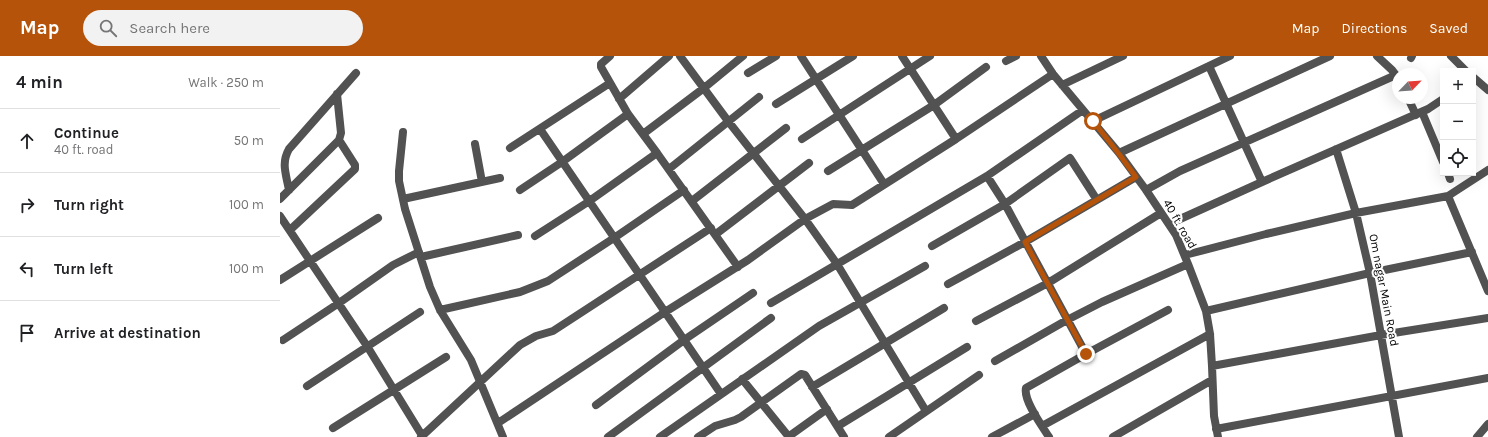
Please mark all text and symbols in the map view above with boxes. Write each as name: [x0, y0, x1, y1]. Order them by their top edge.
search box: [83, 10, 363, 46]
text: Map: [20, 17, 59, 39]
icon: search: [97, 17, 119, 39]
text: Search here: [129, 19, 210, 37]
text: Map: [1292, 20, 1320, 37]
text: Directions: [1342, 20, 1407, 37]
text: Saved: [1429, 20, 1468, 37]
north arrow: [1392, 68, 1428, 104]
map controls: [1440, 68, 1476, 176]
button: +: [1440, 68, 1476, 104]
text: 4 min: [16, 72, 63, 92]
text: Walk · 250 m: [188, 75, 264, 90]
button: −: [1440, 104, 1476, 140]
route start: [1084, 112, 1102, 130]
text: Continue: [54, 124, 119, 142]
icon: ahead: [16, 130, 38, 152]
text: 50 m: [234, 133, 264, 148]
button: locate: [1440, 140, 1476, 176]
text: 40 ft. road: [54, 142, 113, 157]
icon: right: [16, 194, 38, 216]
text: Turn right: [54, 196, 124, 214]
text: 100 m: [229, 197, 264, 212]
street label: 40 ft. road: [1160, 197, 1200, 251]
street label: Om nagar Main Road: [1366, 233, 1402, 347]
icon: left: [16, 258, 38, 280]
text: Turn left: [54, 260, 113, 278]
text: 100 m: [229, 261, 264, 276]
icon: arrive: [16, 322, 38, 344]
text: Arrive at destination: [54, 324, 201, 342]
route end: [1077, 345, 1095, 363]

